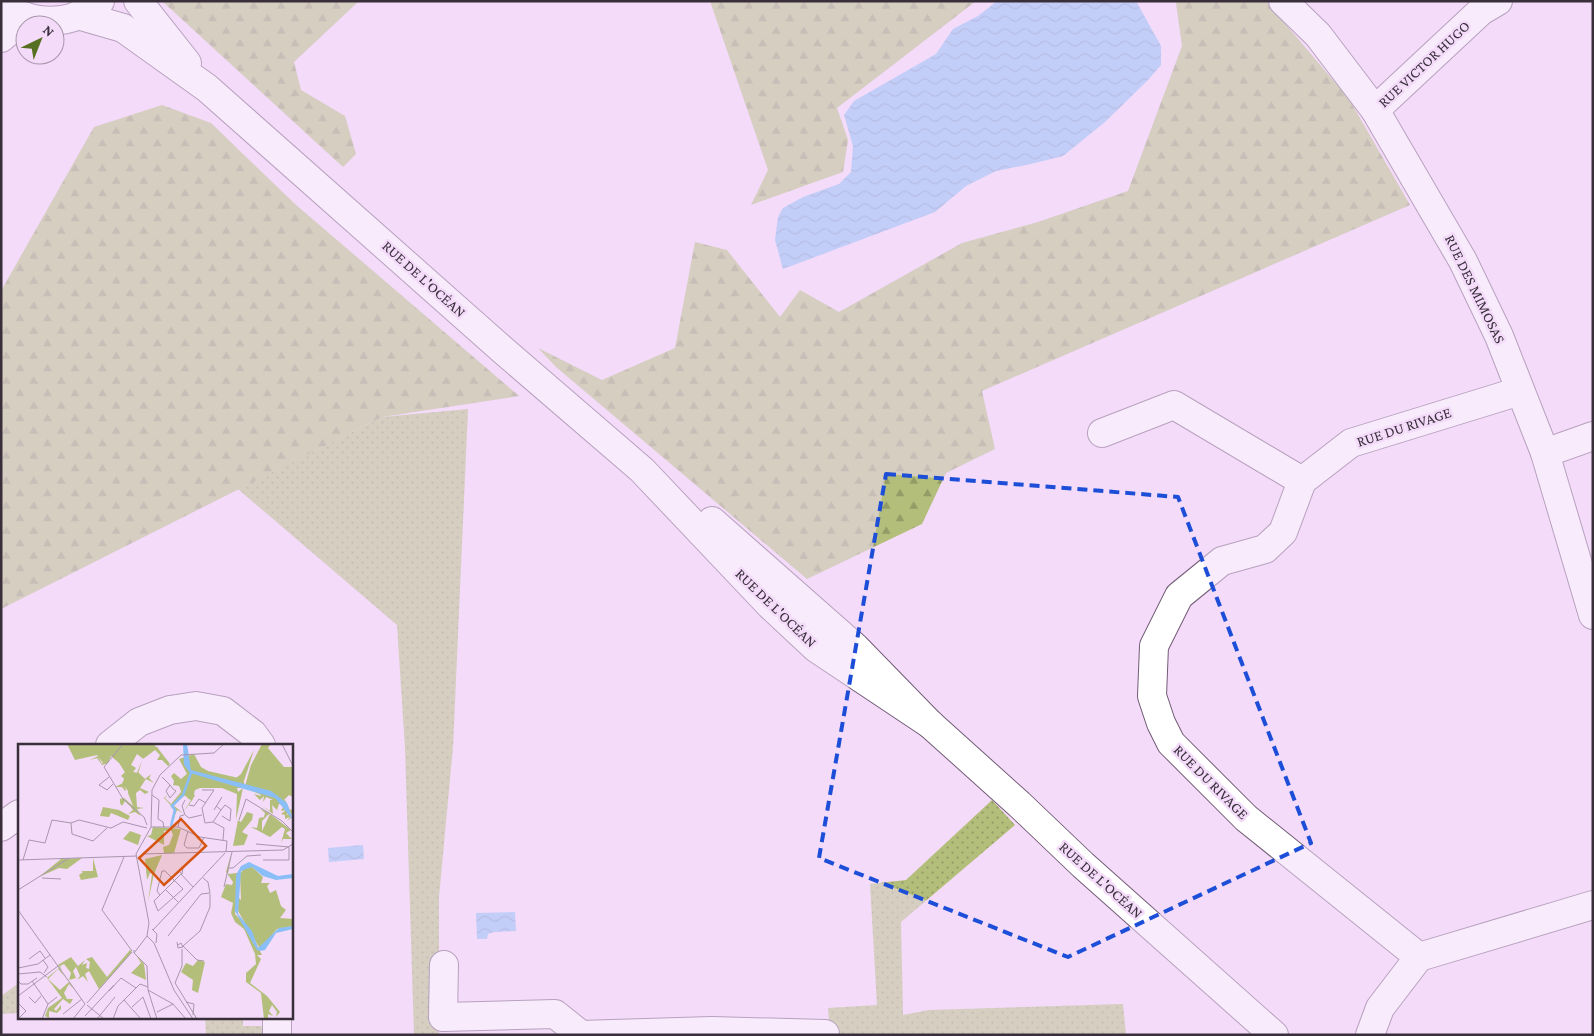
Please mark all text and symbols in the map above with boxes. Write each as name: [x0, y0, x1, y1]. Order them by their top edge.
north arrow: [15, 15, 65, 65]
street label: RUE VICTOR HUGO: [1375, 18, 1473, 110]
text: N: [40, 21, 58, 40]
street label: RUE DES MIMOSAS: [1442, 232, 1508, 346]
street label: RUE DE L'OCÉAN: [379, 238, 469, 321]
street label: RUE DU RIVAGE: [1355, 404, 1453, 450]
street label: RUE DE L'OCÉAN: [732, 565, 820, 651]
street label: RUE DU RIVAGE: [1171, 742, 1251, 822]
inset map: [18, 744, 292, 1018]
street label: RUE DE L'OCÉAN: [1056, 839, 1146, 922]

